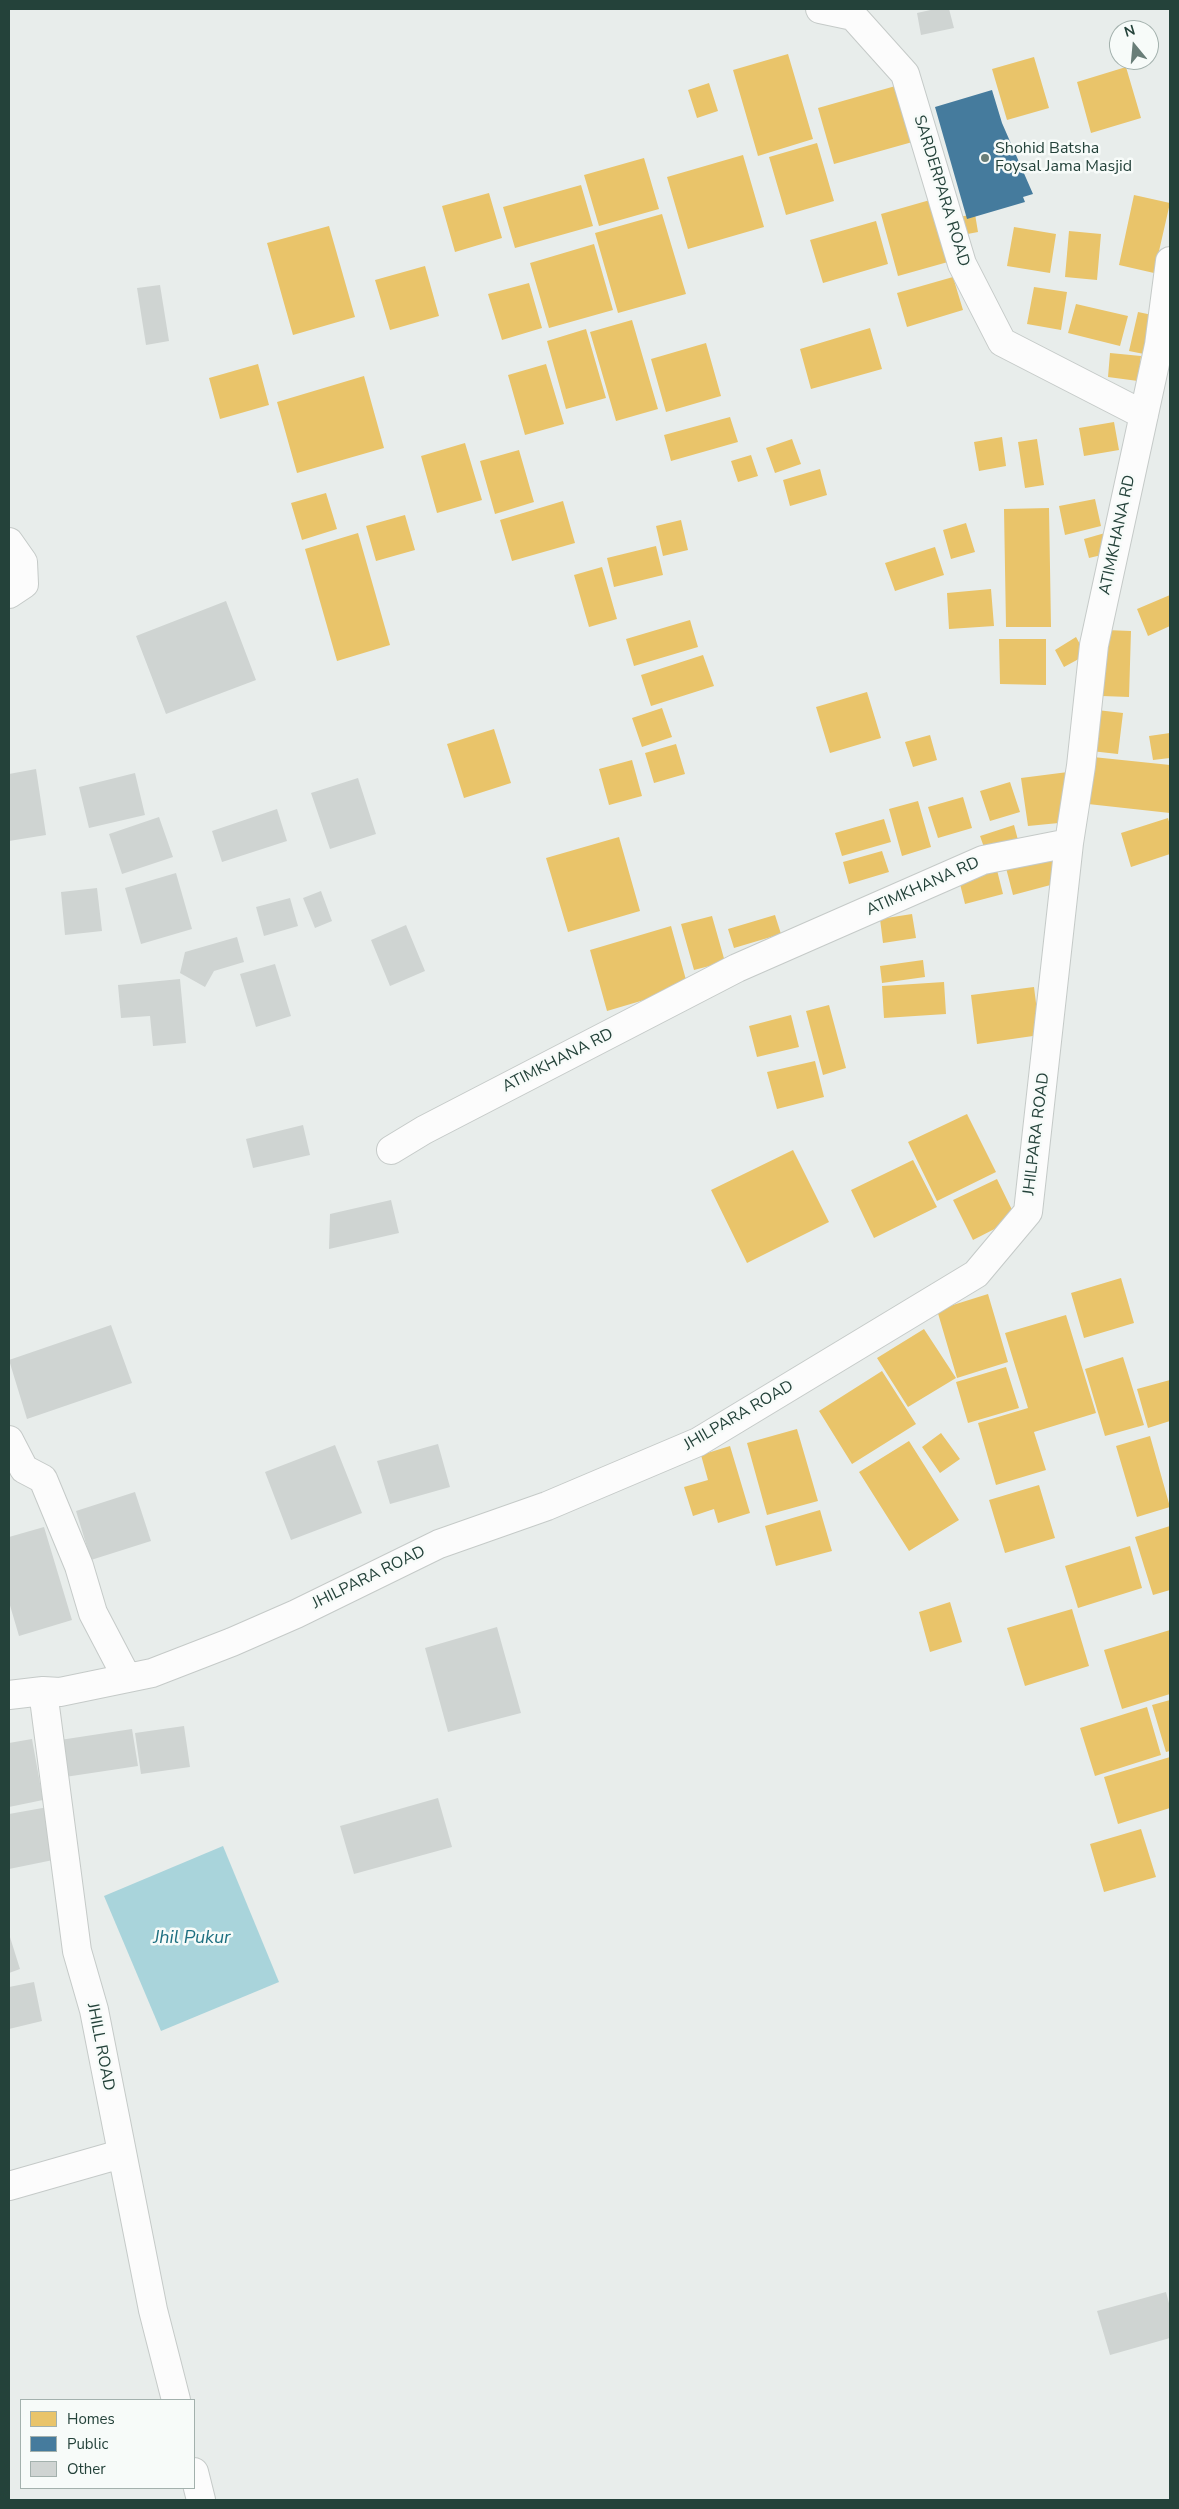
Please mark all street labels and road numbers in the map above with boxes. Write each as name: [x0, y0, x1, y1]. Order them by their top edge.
street label: SARDERPARA ROAD: [909, 113, 973, 269]
street label: ATIMKHANA RD: [1096, 473, 1140, 597]
street label: ATIMKHANA RD: [863, 853, 983, 921]
street label: ATIMKHANA RD: [499, 1025, 617, 1097]
street label: JHILPARA ROAD: [1020, 1072, 1054, 1196]
street label: JHILPARA ROAD: [681, 1377, 797, 1455]
street label: JHILPARA ROAD: [309, 1542, 429, 1614]
street label: JHILL ROAD: [82, 2001, 118, 2093]

